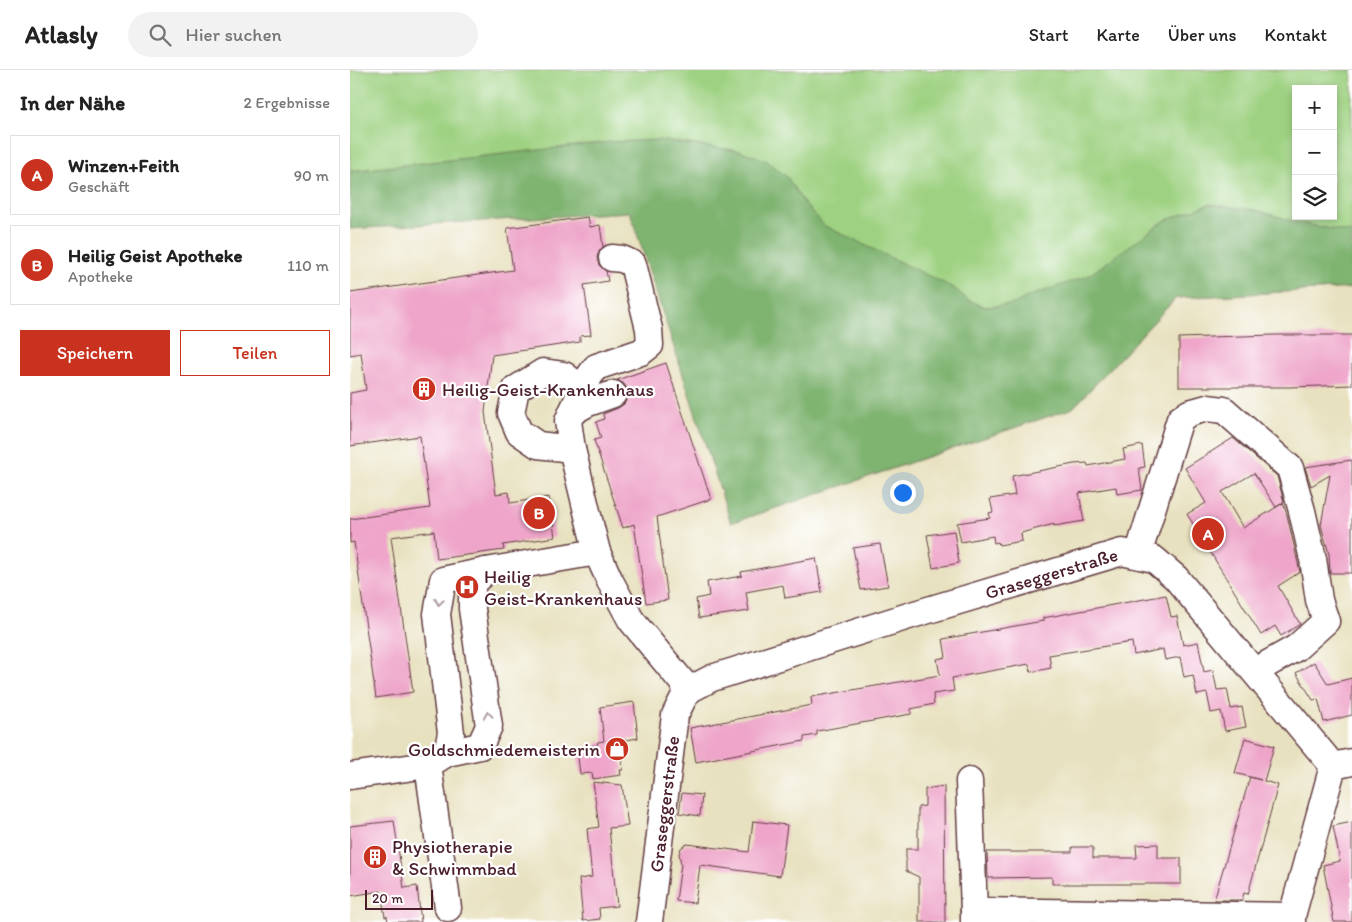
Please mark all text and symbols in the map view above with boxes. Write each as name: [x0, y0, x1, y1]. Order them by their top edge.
search box: [128, 12, 478, 57]
text: Atlasly: [25, 20, 98, 49]
icon: search: [146, 21, 174, 49]
text: Hier suchen: [186, 23, 282, 46]
text: Start: [1029, 24, 1068, 46]
text: Karte: [1096, 24, 1140, 46]
text: Über uns: [1168, 24, 1237, 46]
text: Kontakt: [1265, 24, 1327, 46]
map controls: [1292, 85, 1337, 220]
button: +: [1292, 85, 1337, 130]
text: In der Nähe: [20, 90, 125, 115]
text: 2 Ergebnisse: [244, 93, 330, 112]
button: −: [1292, 130, 1337, 175]
text: Winzen+Feith: [68, 154, 179, 177]
text: A: [32, 166, 42, 185]
text: 90 m: [294, 166, 329, 185]
button: layers: [1292, 175, 1337, 220]
text: Geschäft: [68, 177, 130, 196]
text: Heilig Geist Apotheke: [68, 244, 243, 267]
text: B: [32, 256, 42, 275]
text: 110 m: [287, 256, 329, 275]
text: Apotheke: [68, 267, 133, 286]
button: Speichern: [20, 330, 170, 376]
button: Teilen: [180, 330, 330, 376]
building icon: Heilig-Geist-Krankenhaus: [411, 376, 437, 402]
place label: Heilig-Geist-Krankenhaus: [442, 378, 654, 401]
your location: [890, 480, 916, 506]
pin: B: [523, 494, 555, 532]
pin: A: [1192, 515, 1224, 553]
street label: Graseggerstraße: [982, 543, 1120, 604]
place label: Heilig Geist-Krankenhaus: [484, 565, 642, 610]
hospital icon: Heilig Geist-Krankenhaus: [454, 574, 480, 600]
one-way arrow: [435, 598, 445, 606]
one-way arrow: [483, 711, 493, 720]
street label: Graseggerstraße: [645, 735, 684, 874]
shop icon: Goldschmiedemeisterin: [604, 736, 630, 762]
place label: Goldschmiedemeisterin: [408, 738, 600, 761]
place label: Physiotherapie & Schwimmbad: [392, 835, 517, 880]
building icon: Physiotherapie & Schwimmbad: [362, 844, 388, 870]
scale bar: [365, 887, 432, 910]
text: 20 m: [372, 890, 403, 907]

